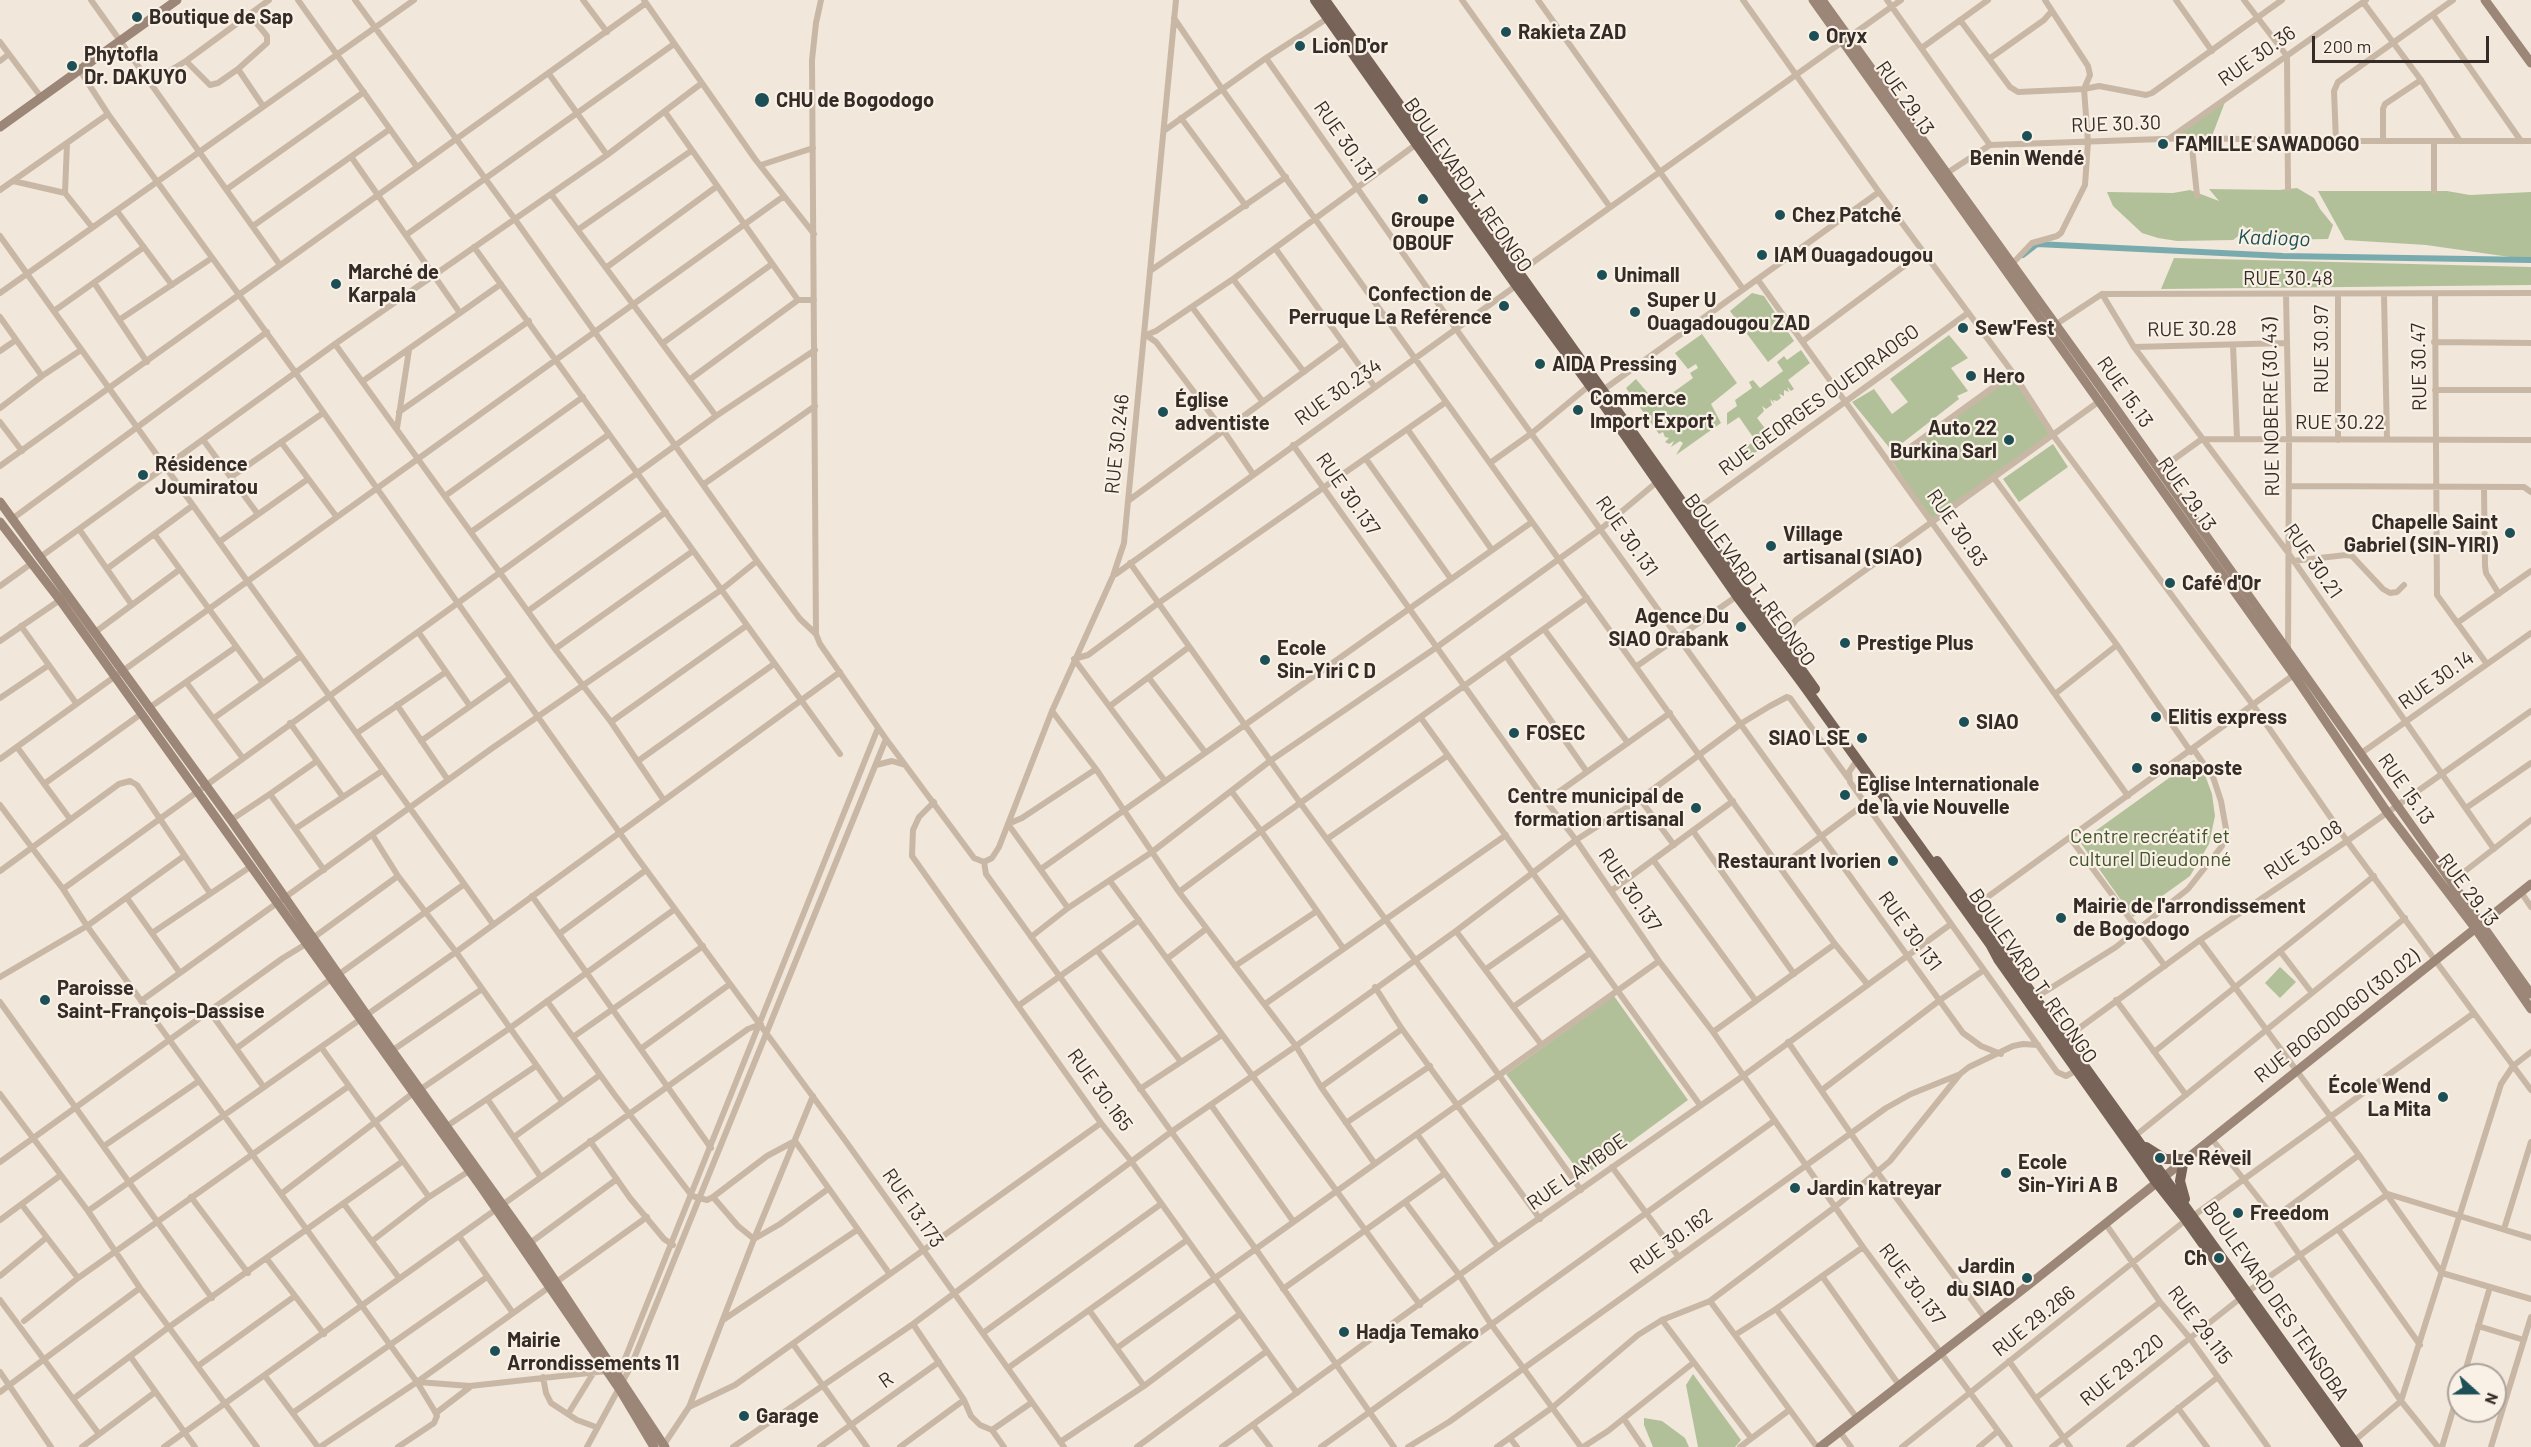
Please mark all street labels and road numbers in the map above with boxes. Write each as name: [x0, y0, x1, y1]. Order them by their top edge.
street label: RUE 30.36: [2214, 21, 2300, 91]
street label: RUE 29.13: [1871, 56, 1939, 140]
street label: BOULEVARD T. REONGO: [1399, 93, 1537, 277]
street label: RUE 30.131: [1309, 96, 1381, 186]
street label: RUE 30.30: [2071, 110, 2161, 138]
street label: RUE 30.48: [2243, 266, 2333, 290]
street label: RUE 30.97: [2309, 305, 2333, 393]
street label: RUE 30.28: [2147, 316, 2237, 342]
street label: RUE NOBERE (30.43): [2257, 317, 2285, 497]
street label: RUE GEORGES OUEDRAOGO: [1714, 319, 1924, 481]
street label: RUE 30.47: [2406, 323, 2432, 411]
street label: RUE 15.13: [2092, 352, 2158, 432]
street label: RUE 30.234: [1290, 353, 1386, 431]
street label: RUE 30.246: [1100, 393, 1134, 495]
street label: RUE 30.22: [2295, 410, 2385, 434]
street label: RUE 30.137: [1311, 448, 1385, 540]
street label: RUE 29.13: [2153, 452, 2221, 536]
street label: RUE 30.93: [1922, 485, 1992, 571]
street label: BOULEVARD T. REONGO: [1679, 489, 1821, 671]
street label: RUE 30.131: [1591, 491, 1663, 581]
street label: RUE 30.21: [2279, 519, 2347, 603]
street label: RUE 30.14: [2394, 645, 2478, 715]
street label: RUE 15.13: [2373, 749, 2439, 829]
street label: RUE 30.08: [2259, 815, 2347, 885]
street label: RUE 30.137: [1593, 844, 1667, 936]
street label: RUE 29.13: [2433, 849, 2503, 931]
street label: BOULEVARD T. REONGO: [1964, 884, 2102, 1068]
street label: RUE 30.131: [1873, 886, 1947, 976]
street label: RUE BOGODOGO (30.02): [2249, 944, 2425, 1088]
street label: RUE 30.165: [1062, 1044, 1138, 1136]
street label: RUE LAMBOE: [1522, 1129, 1632, 1215]
street label: RUE 13.173: [877, 1164, 949, 1252]
street label: BOULEVARD DES TENSOBA: [2198, 1197, 2354, 1405]
street label: RUE 30.162: [1625, 1203, 1717, 1279]
street label: RUE 30.137: [1874, 1239, 1950, 1329]
street label: RUE 29.266: [1988, 1280, 2080, 1362]
street label: RUE 29.115: [2163, 1281, 2237, 1369]
street label: RUE 29.220: [2075, 1329, 2169, 1411]
street label: R: [874, 1367, 898, 1393]

